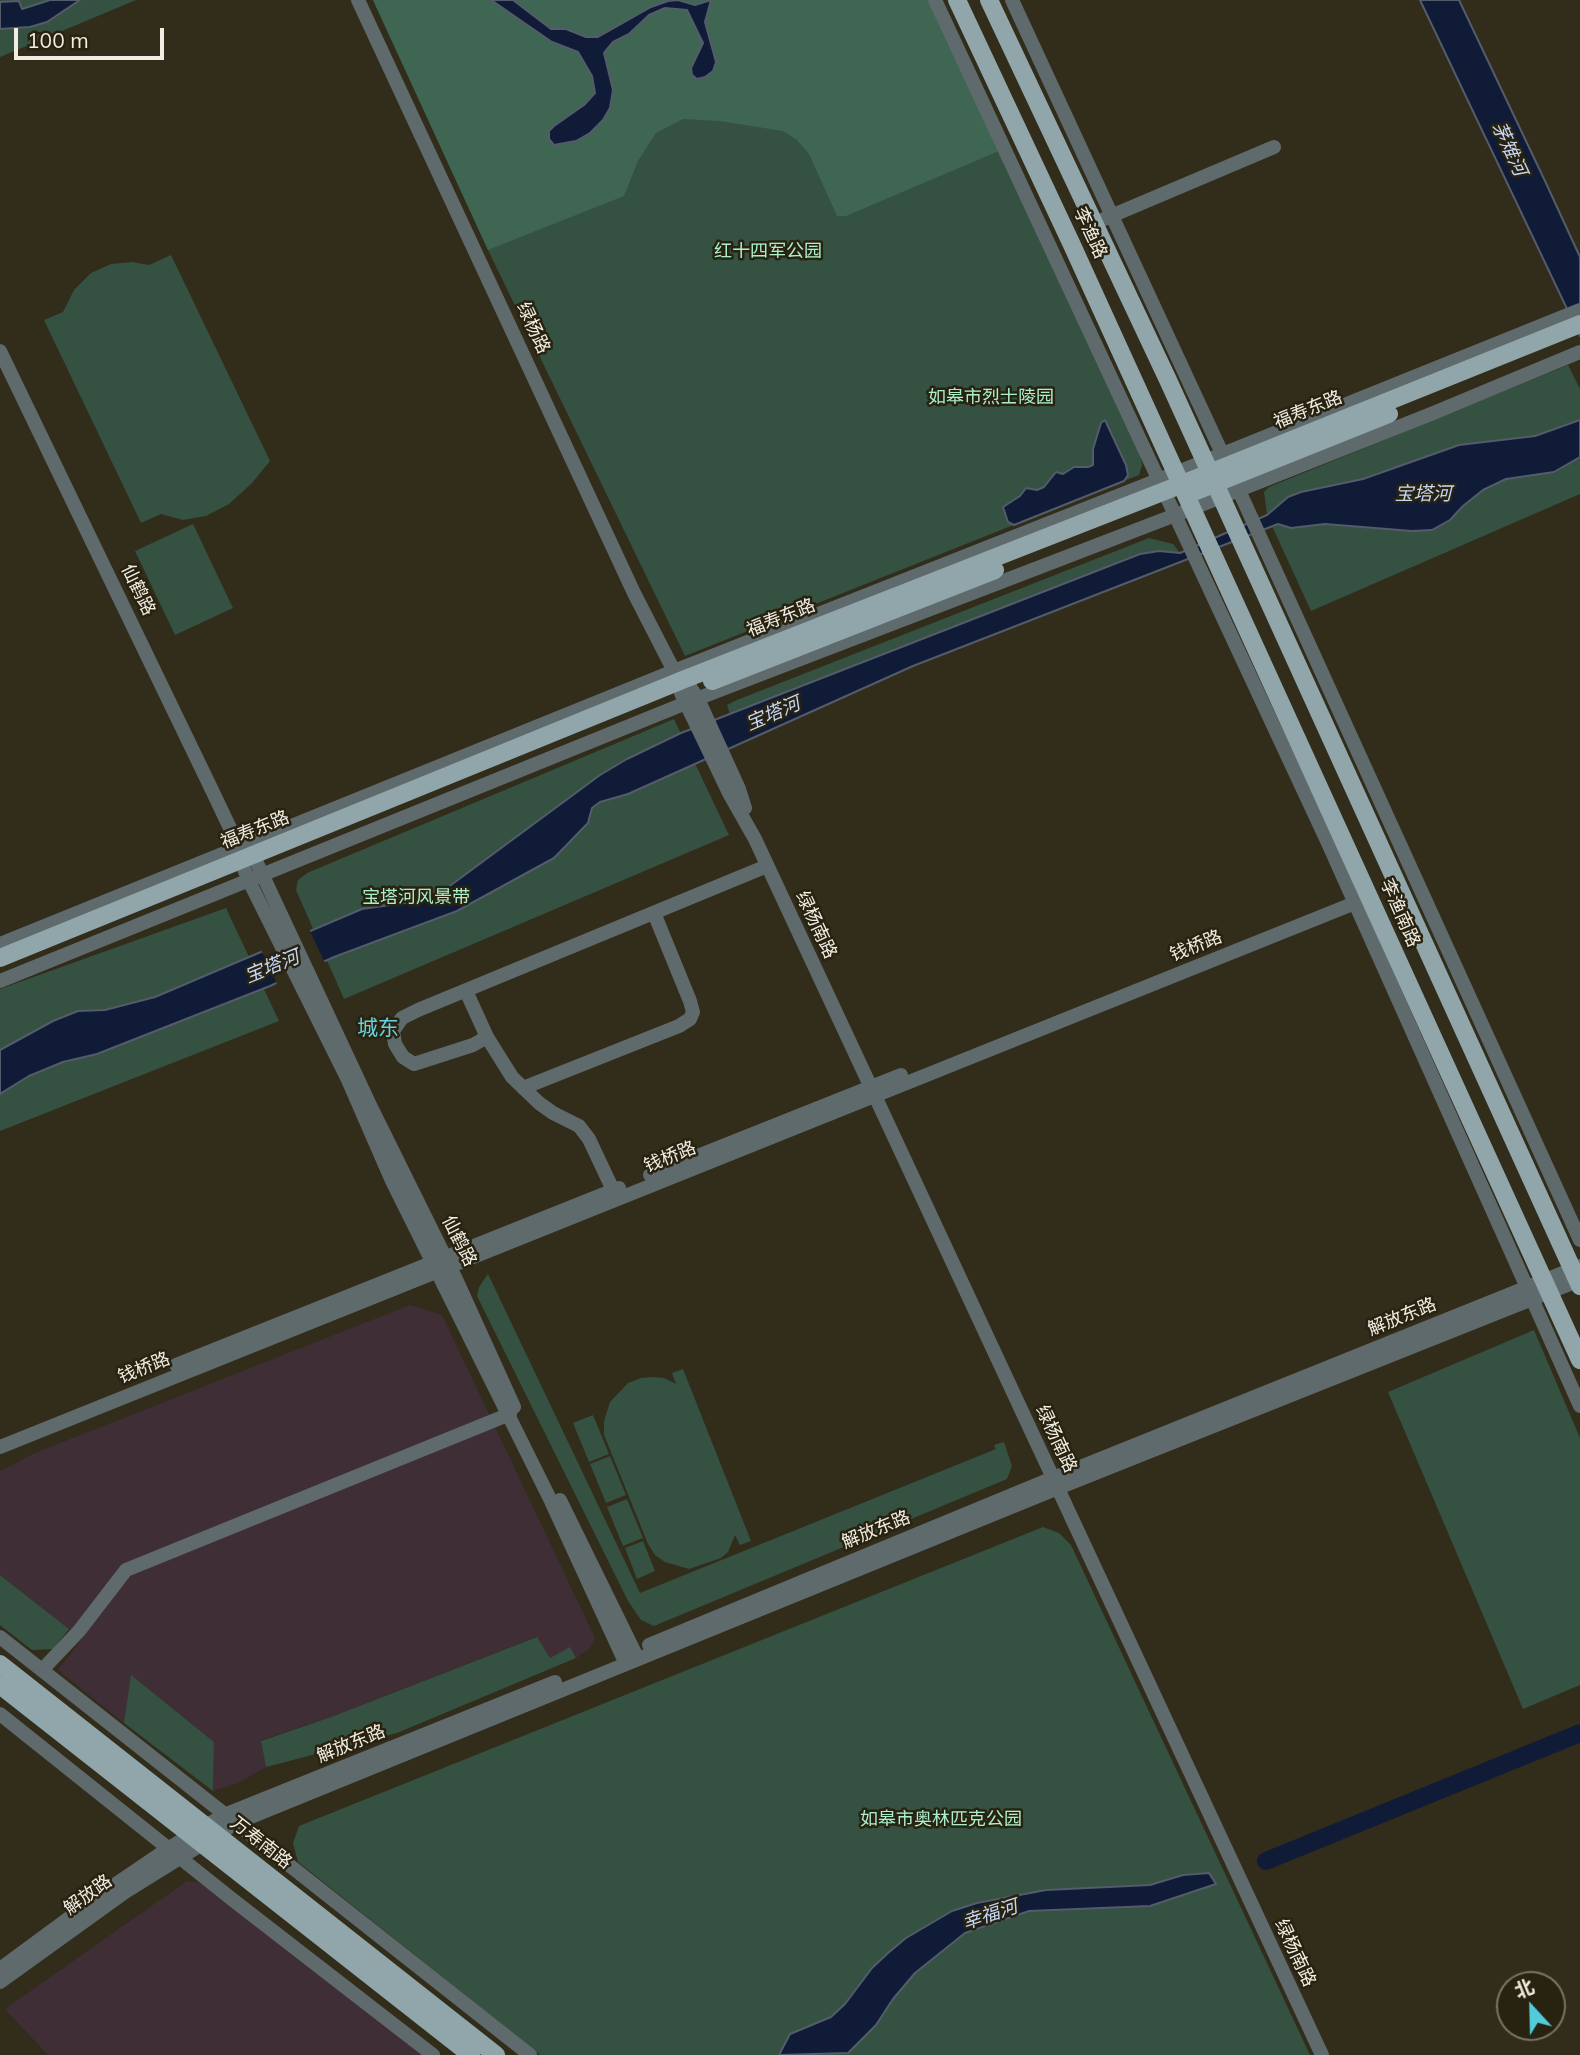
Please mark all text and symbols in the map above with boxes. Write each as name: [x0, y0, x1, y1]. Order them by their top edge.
scale bar: [18, 14, 168, 58]
text: 100 m: [27, 27, 89, 53]
water label: 茅雉河: [1487, 118, 1531, 180]
street label: 李渔路: [1069, 204, 1111, 262]
park label: 红十四军公园: [714, 241, 822, 263]
street label: 绿杨路: [512, 299, 554, 357]
park label: 如皋市烈士陵园: [928, 387, 1054, 409]
street label: 福寿东路: [1271, 387, 1345, 433]
water label: 宝塔河: [1395, 483, 1451, 505]
street label: 仙鹤路: [116, 561, 160, 619]
street label: 福寿东路: [744, 595, 818, 641]
water label: 宝塔河: [742, 692, 804, 736]
street label: 福寿东路: [218, 807, 292, 853]
street label: 李渔南路: [1375, 876, 1425, 950]
park label: 宝塔河风景带: [362, 887, 470, 909]
street label: 绿杨南路: [791, 888, 841, 962]
street label: 钱桥路: [1167, 926, 1225, 966]
water label: 宝塔河: [241, 946, 303, 988]
district label: 城东: [357, 1016, 399, 1042]
street label: 钱桥路: [641, 1137, 699, 1177]
street label: 仙鹤路: [437, 1212, 481, 1270]
street label: 解放东路: [1365, 1294, 1439, 1340]
street label: 钱桥路: [115, 1348, 173, 1388]
street label: 绿杨南路: [1031, 1402, 1081, 1476]
street label: 解放东路: [839, 1507, 913, 1553]
street label: 解放东路: [314, 1721, 388, 1767]
park label: 如皋市奥林匹克公园: [860, 1809, 1022, 1831]
street label: 万寿南路: [226, 1812, 296, 1874]
street label: 解放路: [60, 1870, 116, 1920]
water label: 幸福河: [959, 1895, 1021, 1935]
street label: 绿杨南路: [1270, 1916, 1320, 1990]
north arrow: [1496, 1971, 1566, 2041]
text: 北: [1511, 1974, 1537, 2003]

